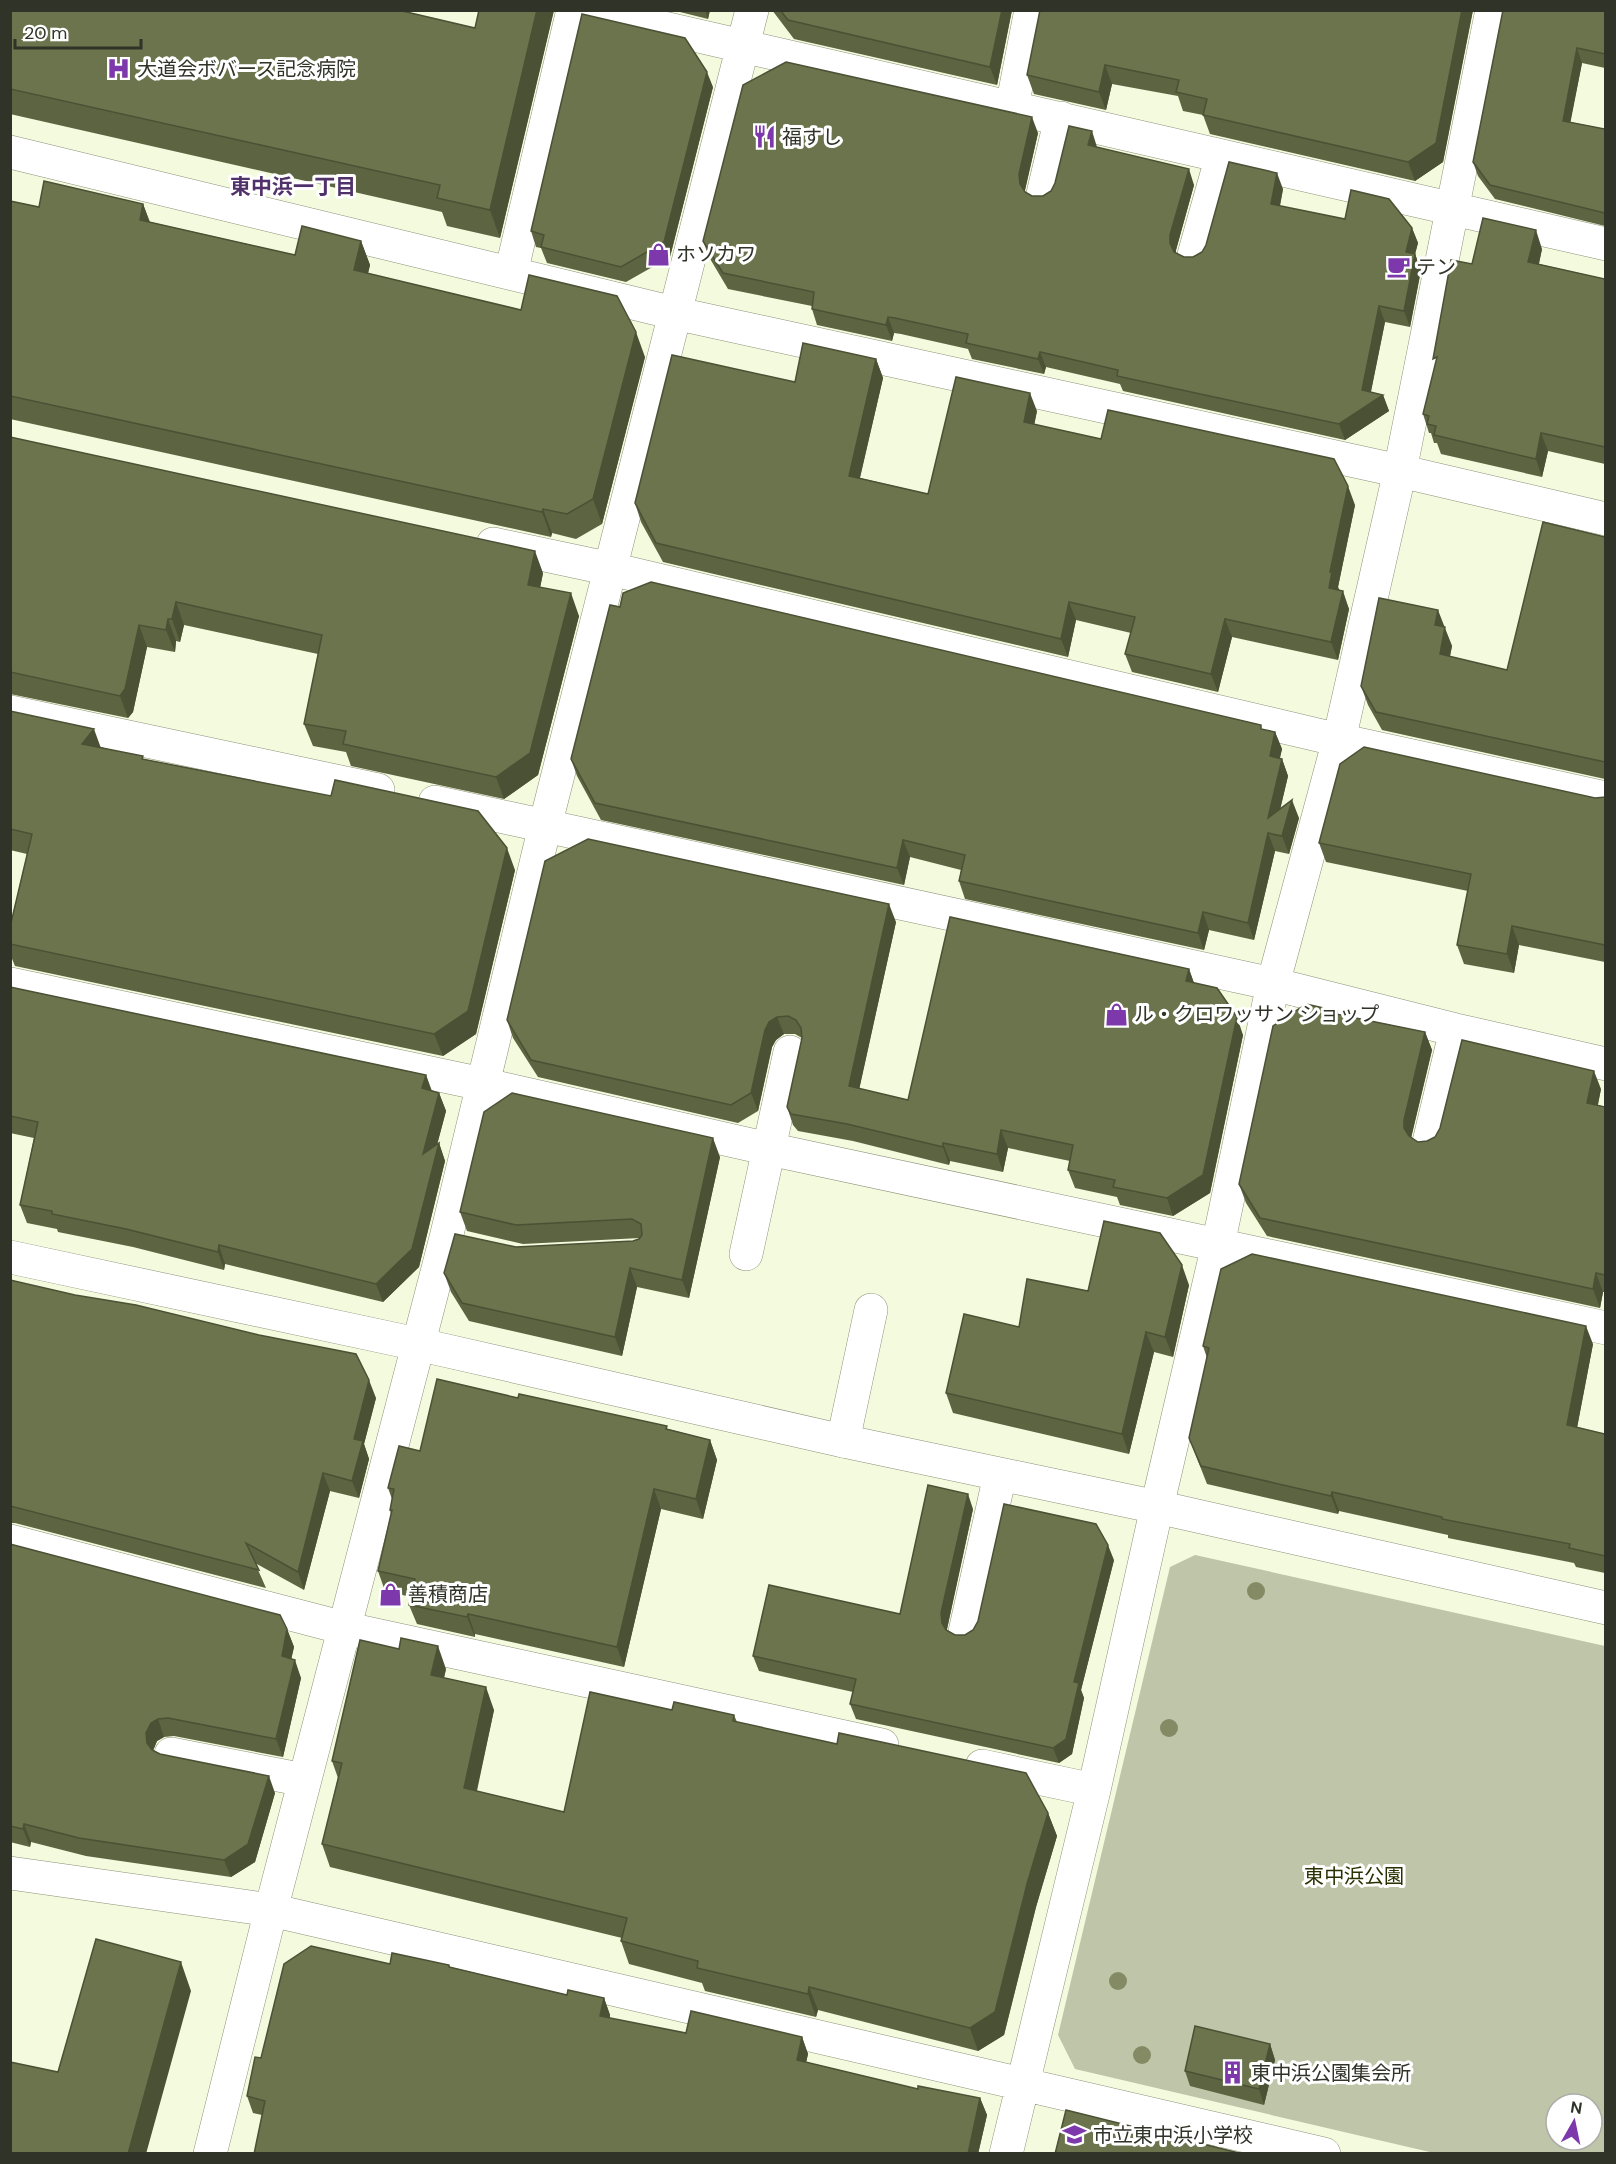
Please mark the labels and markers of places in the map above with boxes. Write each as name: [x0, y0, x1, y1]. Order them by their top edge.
hospital icon: 大道会ボバース記念病院: [106, 56, 132, 82]
place label: 大道会ボバース記念病院: [137, 56, 356, 82]
restaurant icon: 福すし: [751, 124, 777, 150]
place label: 福すし: [782, 124, 842, 150]
shop icon: ホソカワ: [645, 241, 671, 267]
place label: ホソカワ: [676, 241, 756, 267]
cafe icon: テン: [1385, 254, 1411, 280]
place label: テン: [1416, 254, 1456, 280]
shop icon: ル・クロワッサン ショップ: [1103, 1001, 1129, 1027]
place label: ル・クロワッサン ショップ: [1134, 1001, 1379, 1027]
shop icon: 善積商店: [377, 1581, 403, 1607]
place label: 善積商店: [408, 1581, 488, 1607]
building icon: 東中浜公園集会所: [1220, 2060, 1246, 2086]
place label: 東中浜公園集会所: [1251, 2060, 1411, 2086]
school or university icon: 市立東中浜小学校: [1062, 2122, 1088, 2148]
place label: 市立東中浜小学校: [1093, 2122, 1253, 2148]

